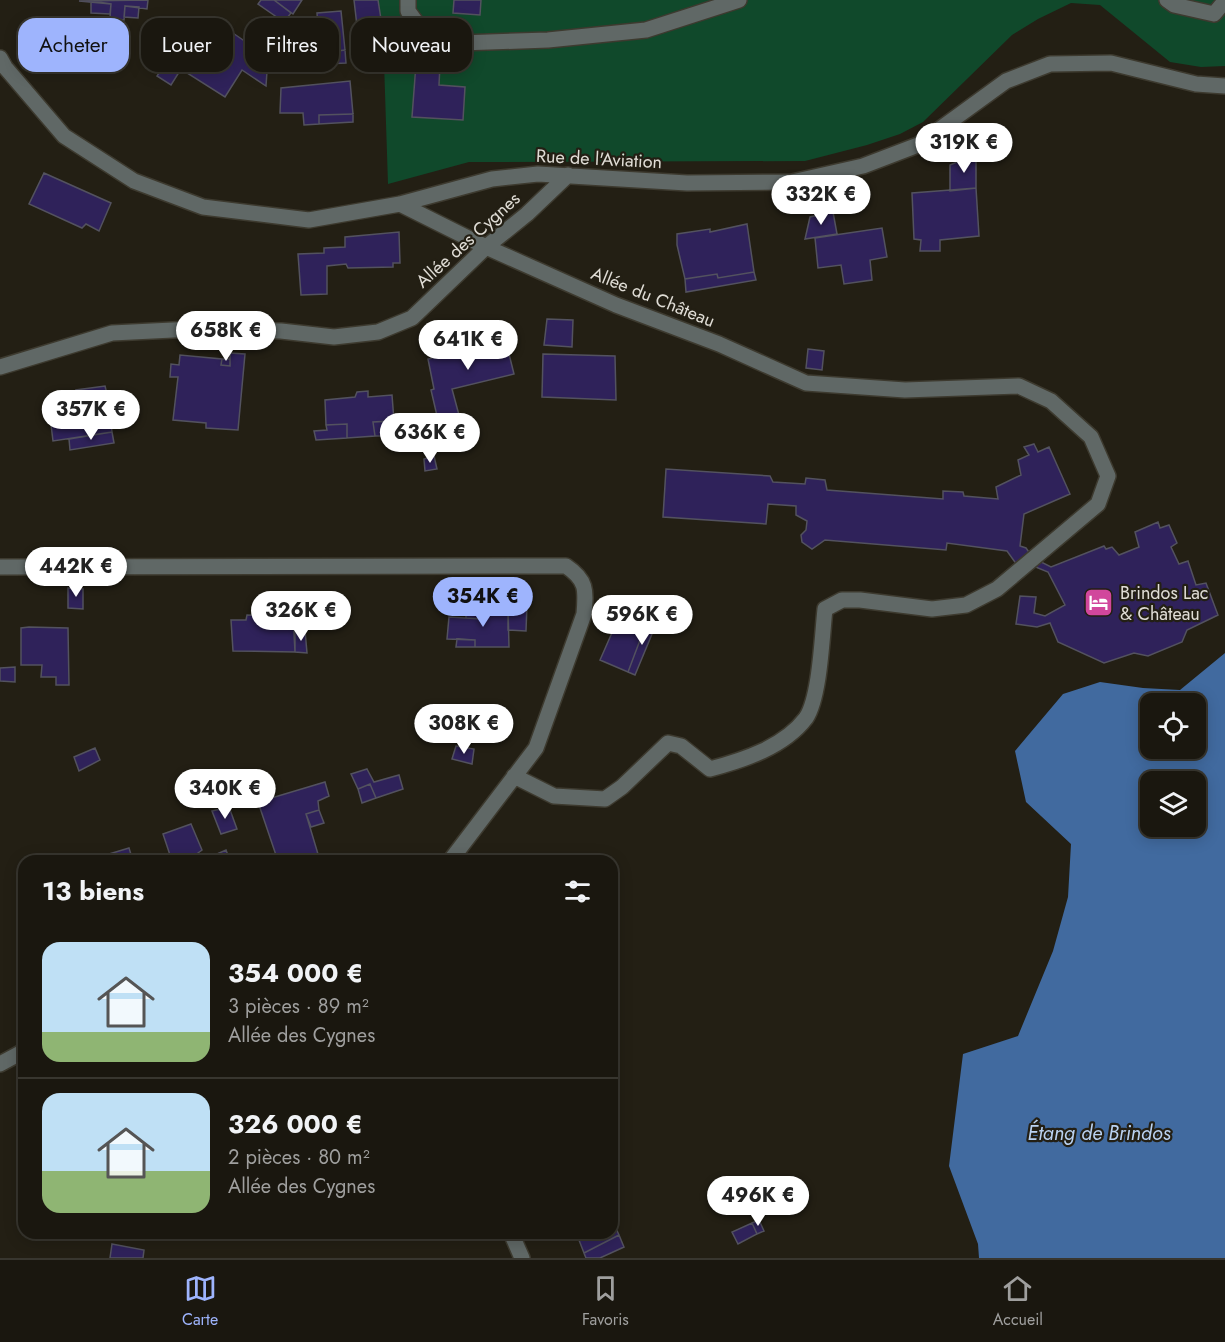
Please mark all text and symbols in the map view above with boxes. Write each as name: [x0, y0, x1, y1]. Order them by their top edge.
chip: Acheter: [18, 18, 129, 72]
chip: Louer: [141, 18, 233, 72]
chip: Filtres: [245, 18, 339, 72]
chip: Nouveau: [351, 18, 472, 72]
pin: 319K €: [915, 123, 1013, 174]
text: 319K €: [929, 128, 999, 157]
street label: Rue de l'Aviation: [535, 143, 663, 175]
pin: 332K €: [772, 175, 870, 226]
text: 332K €: [785, 180, 857, 209]
street label: Allée des Cygnes: [410, 186, 526, 294]
street label: Allée du Château: [587, 260, 719, 334]
pin: 658K €: [177, 311, 275, 362]
text: 658K €: [190, 316, 262, 345]
pin: 641K €: [419, 320, 517, 371]
text: 641K €: [433, 325, 503, 354]
pin: 357K €: [42, 390, 140, 441]
text: 357K €: [56, 395, 126, 424]
pin: 636K €: [381, 413, 479, 464]
text: 636K €: [394, 418, 466, 447]
pin: 442K €: [27, 547, 125, 598]
text: 442K €: [39, 552, 113, 581]
pin: 354K €: [434, 577, 532, 628]
place label: Brindos Lac & Château: [1120, 580, 1208, 627]
text: 354K €: [447, 582, 519, 611]
hotel icon: Brindos Lac & Château: [1083, 587, 1115, 619]
pin: 326K €: [252, 591, 350, 642]
pin: 596K €: [593, 595, 691, 646]
text: 326K €: [265, 596, 337, 625]
text: 596K €: [606, 600, 678, 629]
map controls: [1140, 693, 1206, 837]
button: locate: [1140, 693, 1206, 759]
pin: 308K €: [415, 704, 513, 755]
text: 308K €: [428, 709, 500, 738]
pin: 340K €: [176, 769, 274, 820]
button: layers: [1140, 771, 1206, 837]
text: 340K €: [189, 774, 261, 803]
text: 13 biens: [42, 872, 144, 910]
icon: filters: [561, 875, 594, 908]
text: 354 000 €: [228, 954, 363, 992]
icon: home: [90, 966, 162, 1038]
text: 3 pièces · 89 m²: [228, 992, 369, 1021]
text: Allée des Cygnes: [228, 1021, 375, 1050]
text: 326 000 €: [228, 1105, 363, 1143]
icon: home: [90, 1117, 162, 1189]
water label: Étang de Brindos: [1028, 1119, 1171, 1148]
text: 2 pièces · 80 m²: [228, 1143, 370, 1172]
text: Allée des Cygnes: [228, 1172, 375, 1201]
pin: 496K €: [709, 1176, 807, 1227]
text: 496K €: [721, 1181, 795, 1210]
tab: Carte: [182, 1272, 218, 1331]
tab: Favoris: [582, 1272, 629, 1331]
tab: Accueil: [993, 1272, 1043, 1331]

